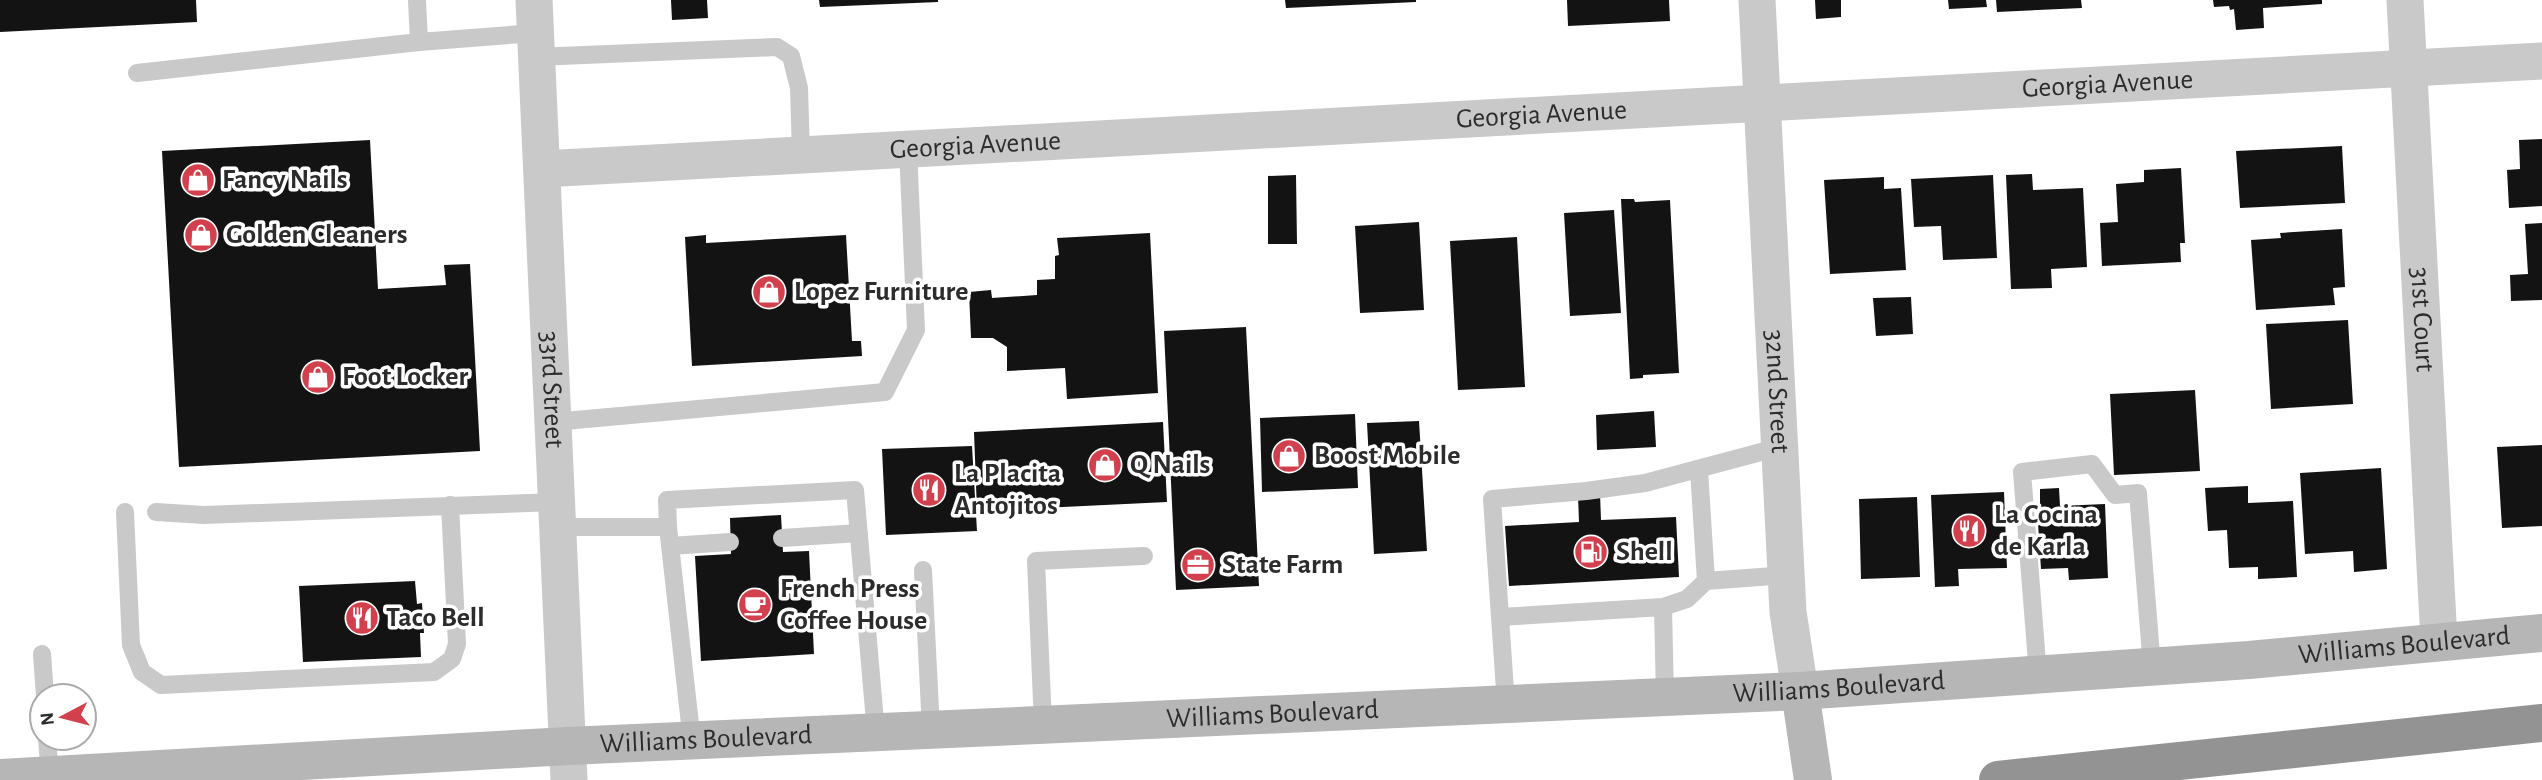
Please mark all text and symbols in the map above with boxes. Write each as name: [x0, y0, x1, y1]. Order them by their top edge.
street label: Georgia Avenue: [2021, 66, 2194, 103]
street label: Georgia Avenue: [1455, 96, 1628, 134]
street label: Georgia Avenue: [889, 127, 1062, 164]
shop icon: Fancy Nails: [179, 161, 217, 199]
place label: Fancy Nails: [222, 166, 348, 194]
shop icon: Golden Cleaners: [182, 216, 220, 254]
place label: Golden Cleaners: [226, 221, 407, 249]
street label: 31st Court: [2405, 266, 2439, 373]
shop icon: Lopez Furniture: [750, 273, 788, 311]
place label: Lopez Furniture: [794, 278, 969, 306]
street label: 32nd Street: [1760, 329, 1794, 454]
street label: 33rd Street: [535, 330, 568, 449]
shop icon: Foot Locker: [299, 358, 337, 396]
place label: Foot Locker: [342, 363, 468, 391]
shop icon: Boost Mobile: [1270, 437, 1308, 475]
place label: Boost Mobile: [1314, 442, 1460, 470]
shop icon: Q Nails: [1086, 446, 1124, 484]
place label: Q Nails: [1130, 451, 1210, 479]
place label: La Placita Antojitos: [954, 460, 1061, 520]
restaurant icon: La Placita Antojitos: [910, 471, 948, 509]
place label: La Cocina de Karla: [1994, 501, 2098, 561]
restaurant icon: La Cocina de Karla: [1950, 512, 1988, 550]
fuel station icon: Shell: [1572, 533, 1610, 571]
place label: Shell: [1616, 538, 1673, 566]
office icon: State Farm: [1179, 546, 1217, 584]
place label: State Farm: [1222, 551, 1343, 579]
place label: French Press Coffee House: [780, 575, 927, 635]
cafe icon: French Press Coffee House: [736, 586, 774, 624]
restaurant icon: Taco Bell: [343, 599, 381, 637]
place label: Taco Bell: [386, 604, 485, 632]
street label: Williams Boulevard: [2297, 622, 2511, 669]
street label: Williams Boulevard: [1732, 667, 1946, 708]
north arrow: [28, 682, 98, 752]
street label: Williams Boulevard: [1166, 696, 1379, 733]
text: N: [37, 711, 58, 727]
street label: Williams Boulevard: [599, 721, 813, 759]

